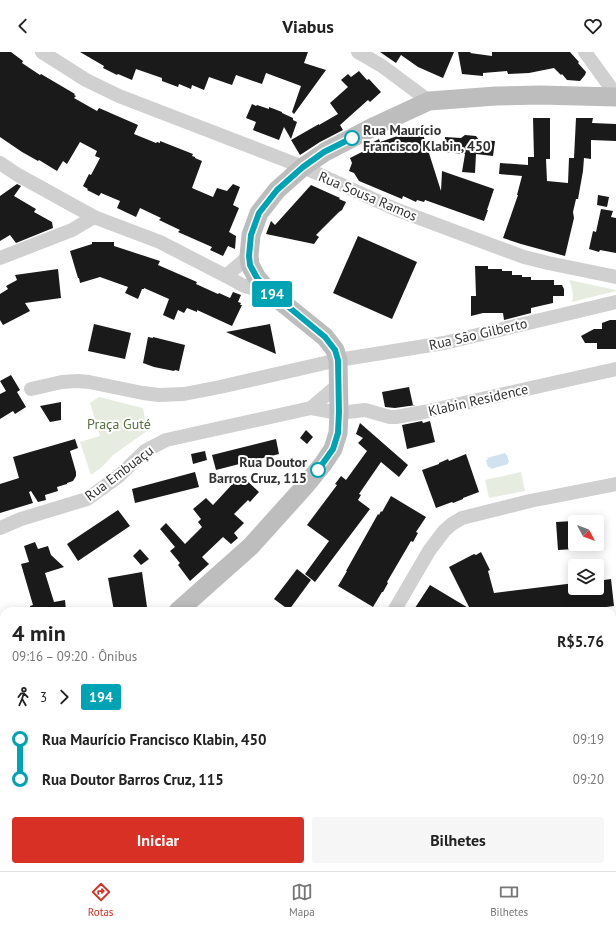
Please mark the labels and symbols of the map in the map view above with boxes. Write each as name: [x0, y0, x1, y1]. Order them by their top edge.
place label: Rua Maurício Francisco Klabin, 450: [363, 121, 491, 155]
marker: Rua Maurício Francisco Klabin, 450: [344, 130, 360, 146]
street label: Rua Sousa Ramos: [316, 167, 420, 225]
line badge: 194: [249, 281, 295, 307]
street label: Rua São Gilberto: [427, 314, 529, 354]
street label: Klabin Residence: [426, 380, 530, 420]
park label: Praça Guté: [87, 415, 151, 433]
street label: Rua Embuaçu: [81, 441, 157, 505]
place label: Rua Doutor Barros Cruz, 115: [209, 453, 307, 487]
marker: Rua Doutor Barros Cruz, 115: [310, 462, 326, 478]
north arrow: [568, 515, 604, 551]

